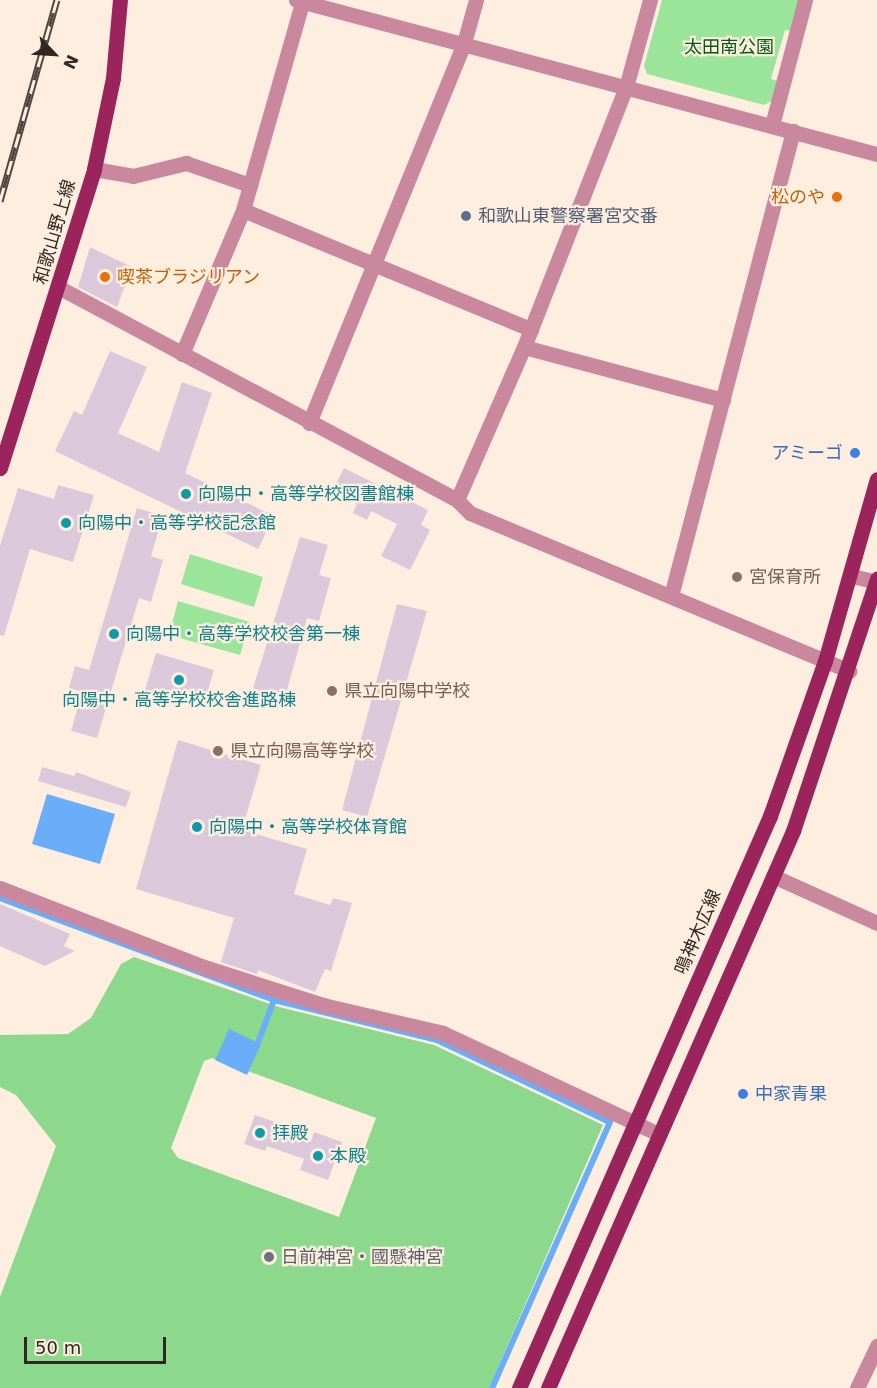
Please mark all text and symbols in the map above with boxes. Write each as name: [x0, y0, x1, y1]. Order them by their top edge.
north arrow: [24, 24, 84, 84]
park label: 太田南公園: [684, 36, 774, 58]
text: N: [59, 52, 82, 72]
street label: 和歌山野上線: [30, 177, 80, 287]
place label: 松のや: [771, 186, 825, 208]
marker: 松のや: [830, 190, 844, 204]
place label: 和歌山東警察署宮交番: [478, 205, 658, 227]
marker: 和歌山東警察署宮交番: [459, 209, 473, 223]
place label: 喫茶ブラジリアン: [117, 266, 261, 288]
marker: 喫茶ブラジリアン: [98, 270, 112, 284]
place label: アミーゴ: [771, 442, 843, 464]
marker: アミーゴ: [848, 446, 862, 460]
place label: 向陽中・高等学校図書館棟: [198, 483, 414, 505]
marker: 向陽中・高等学校図書館棟: [179, 487, 193, 501]
place label: 向陽中・高等学校記念館: [78, 512, 276, 534]
marker: 向陽中・高等学校記念館: [59, 516, 73, 530]
place label: 宮保育所: [749, 566, 821, 588]
marker: 宮保育所: [730, 570, 744, 584]
place label: 向陽中・高等学校校舎第一棟: [126, 623, 360, 645]
marker: 向陽中・高等学校校舎第一棟: [107, 627, 121, 641]
marker: 向陽中・高等学校校舎進路棟: [172, 673, 186, 687]
place label: 県立向陽中学校: [344, 680, 470, 702]
marker: 県立向陽中学校: [325, 684, 339, 698]
place label: 向陽中・高等学校校舎進路棟: [62, 689, 296, 711]
place label: 県立向陽高等学校: [230, 740, 374, 762]
marker: 県立向陽高等学校: [211, 744, 225, 758]
place label: 向陽中・高等学校体育館: [209, 816, 407, 838]
marker: 向陽中・高等学校体育館: [190, 820, 204, 834]
street label: 鳴神木広線: [670, 886, 726, 978]
place label: 中家青果: [755, 1083, 827, 1105]
marker: 中家青果: [736, 1087, 750, 1101]
place label: 拝殿: [272, 1122, 308, 1144]
marker: 拝殿: [253, 1126, 267, 1140]
place label: 本殿: [330, 1145, 366, 1167]
marker: 本殿: [311, 1149, 325, 1163]
place label: 日前神宮・國懸神宮: [281, 1246, 443, 1268]
marker: 日前神宮・國懸神宮: [262, 1250, 276, 1264]
scale bar: [27, 1325, 170, 1363]
text: 50 m: [35, 1337, 81, 1358]

